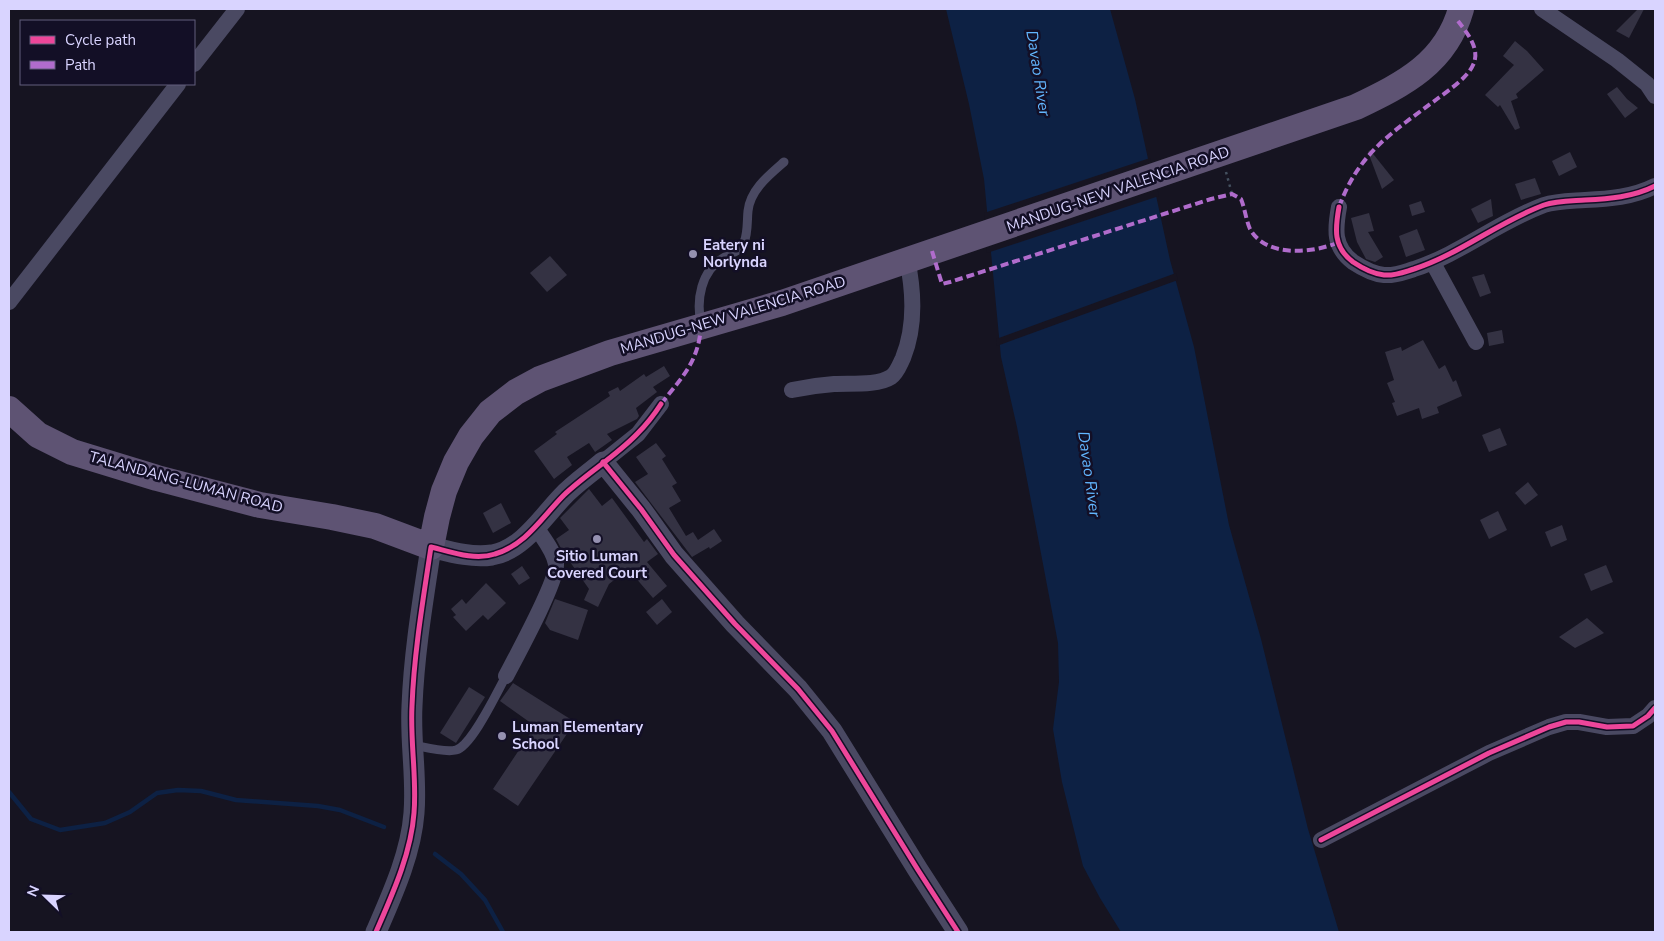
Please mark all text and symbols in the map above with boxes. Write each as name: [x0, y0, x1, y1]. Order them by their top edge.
legend: [20, 20, 195, 85]
water label: Davao River: [1020, 29, 1056, 119]
text: Cycle path: [65, 30, 136, 50]
text: Path: [65, 55, 96, 75]
street label: MANDUG-NEW VALENCIA ROAD: [1004, 141, 1232, 237]
place label: Eatery ni Norlynda: [703, 235, 767, 272]
marker: Eatery ni Norlynda: [687, 248, 699, 260]
street label: MANDUG-NEW VALENCIA ROAD: [618, 271, 848, 359]
water label: Davao River: [1072, 430, 1106, 520]
street label: TALANDANG-LUMAN ROAD: [87, 447, 285, 517]
marker: Sitio Luman Covered Court: [591, 533, 603, 545]
place label: Sitio Luman Covered Court: [547, 546, 647, 583]
place label: Luman Elementary School: [512, 717, 643, 754]
marker: Luman Elementary School: [496, 730, 508, 742]
north arrow: [20, 871, 70, 921]
text: N: [23, 883, 44, 900]

